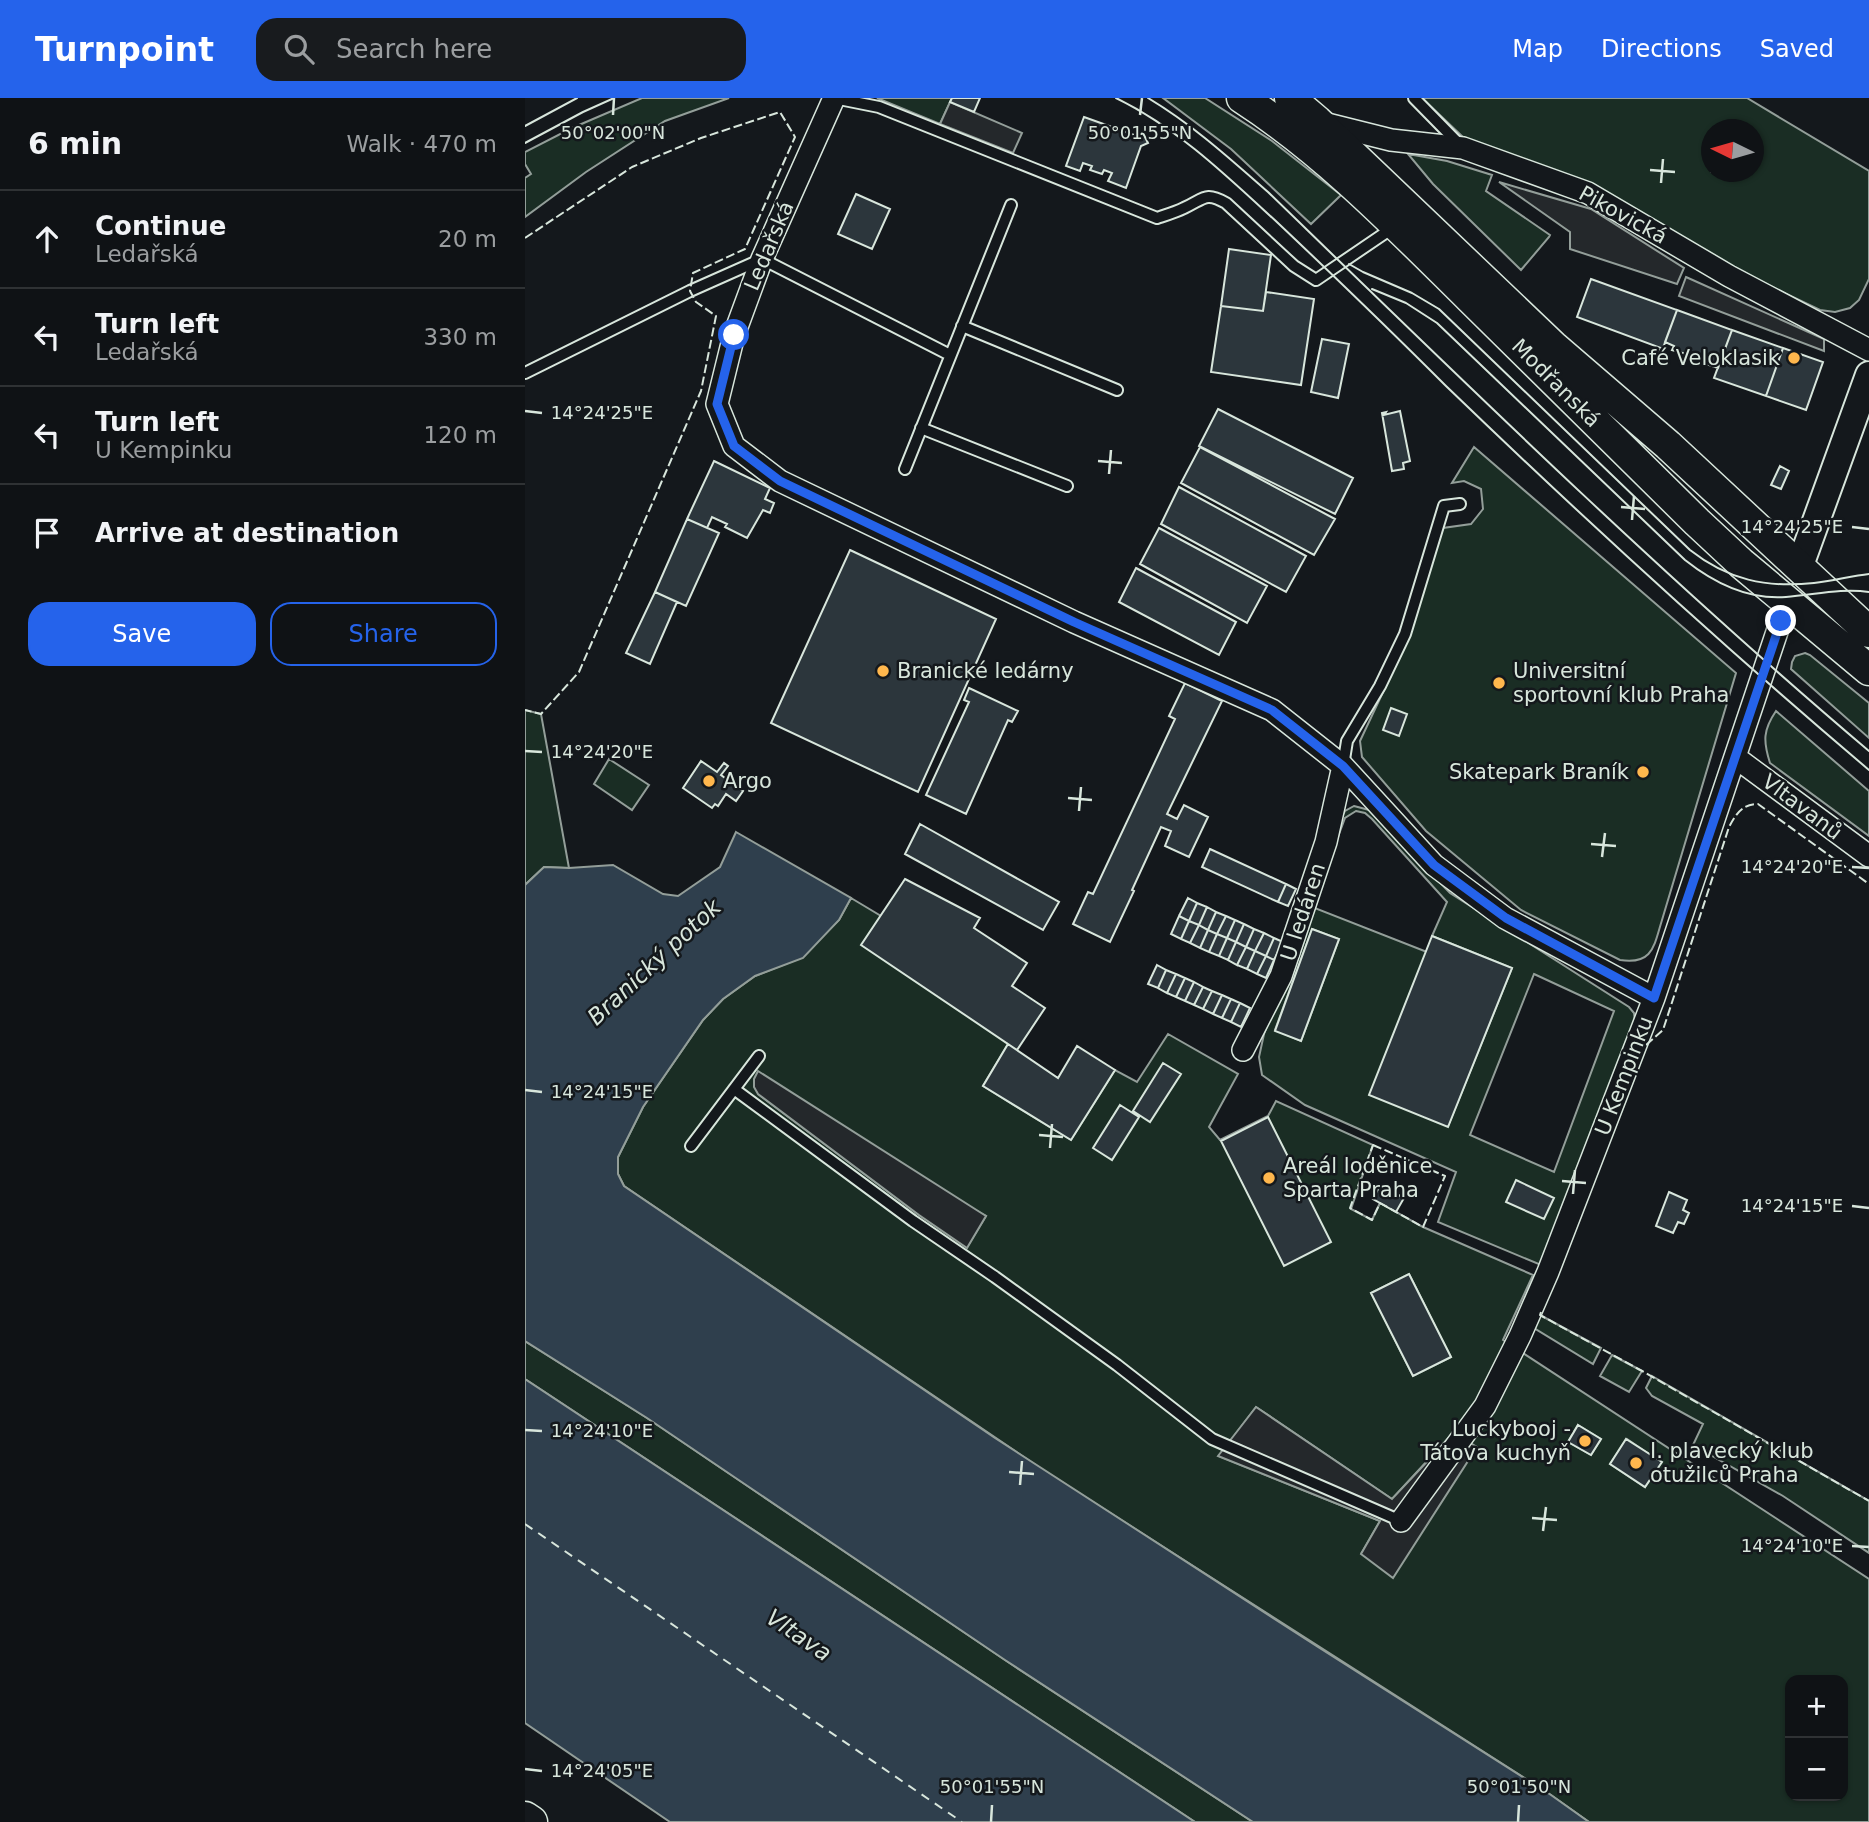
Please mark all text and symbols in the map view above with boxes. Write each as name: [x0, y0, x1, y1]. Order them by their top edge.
search box: [256, 18, 746, 81]
text: Turnpoint: [35, 30, 214, 69]
icon: search: [280, 30, 318, 68]
text: Search here: [336, 34, 492, 64]
text: Map: [1512, 35, 1563, 63]
text: Directions: [1601, 35, 1722, 63]
text: Saved: [1760, 35, 1834, 63]
north arrow: [1701, 119, 1764, 182]
text: 50°02'00"N: [561, 122, 665, 143]
text: 50°01'55"N: [1088, 122, 1192, 143]
text: 6 min: [28, 126, 122, 161]
text: Walk · 470 m: [346, 131, 497, 157]
street label: Pikovická: [1575, 181, 1671, 249]
street label: Ledařská: [739, 198, 799, 294]
text: Continue: [95, 211, 226, 241]
icon: ahead: [28, 220, 66, 258]
text: 20 m: [438, 226, 497, 252]
text: Ledařská: [95, 241, 199, 267]
text: Turn left: [95, 309, 219, 339]
icon: left: [28, 318, 66, 356]
route start: [718, 319, 749, 350]
text: 330 m: [423, 324, 497, 350]
street label: Modřanská: [1507, 334, 1605, 432]
text: Ledařská: [95, 339, 199, 365]
place label: Café Veloklasik: [1621, 346, 1781, 370]
marker: Café Veloklasik: [1786, 350, 1802, 366]
text: 14°24'25"E: [551, 402, 653, 423]
text: Turn left: [95, 407, 219, 437]
icon: left: [28, 416, 66, 454]
text: 120 m: [423, 422, 497, 448]
text: U Kempinku: [95, 437, 232, 463]
icon: arrive: [28, 514, 66, 552]
text: 14°24'25"E: [1741, 516, 1843, 537]
text: Arrive at destination: [95, 518, 399, 548]
button: Save: [28, 602, 256, 666]
button: Share: [270, 602, 497, 666]
route end: [1765, 605, 1796, 636]
place label: Branické ledárny: [897, 659, 1074, 683]
place label: Universitní sportovní klub Praha: [1513, 659, 1729, 707]
marker: Branické ledárny: [875, 663, 891, 679]
marker: Universitní sportovní klub Praha: [1491, 675, 1507, 691]
text: 14°24'20"E: [551, 741, 653, 762]
place label: Skatepark Braník: [1449, 760, 1630, 784]
marker: Skatepark Braník: [1635, 764, 1651, 780]
place label: Argo: [723, 769, 772, 793]
street label: Vltavanů: [1758, 769, 1846, 845]
marker: Argo: [701, 773, 717, 789]
text: 14°24'20"E: [1741, 856, 1843, 877]
street label: U ledáren: [1276, 860, 1330, 964]
water label: Branický potok: [582, 893, 727, 1030]
street label: U Kempinku: [1590, 1013, 1658, 1139]
text: 14°24'15"E: [551, 1081, 653, 1102]
place label: Areál loděnice Sparta Praha: [1283, 1154, 1432, 1202]
marker: Areál loděnice Sparta Praha: [1261, 1170, 1277, 1186]
text: 14°24'15"E: [1741, 1195, 1843, 1216]
place label: Luckybooj - Tátova kuchyň: [1419, 1417, 1571, 1465]
text: 14°24'10"E: [551, 1420, 653, 1441]
marker: Luckybooj - Tátova kuchyň: [1577, 1433, 1593, 1449]
place label: I. plavecký klub otužilců Praha: [1650, 1439, 1814, 1487]
marker: I. plavecký klub otužilců Praha: [1628, 1455, 1644, 1471]
text: 14°24'10"E: [1741, 1535, 1843, 1556]
water label: Vltava: [761, 1604, 837, 1666]
map controls: [1785, 1675, 1848, 1801]
button: +: [1785, 1675, 1848, 1738]
button: −: [1785, 1738, 1848, 1801]
text: 14°24'05"E: [551, 1760, 653, 1781]
text: 50°01'55"N: [940, 1776, 1044, 1797]
text: 50°01'50"N: [1467, 1776, 1571, 1797]

